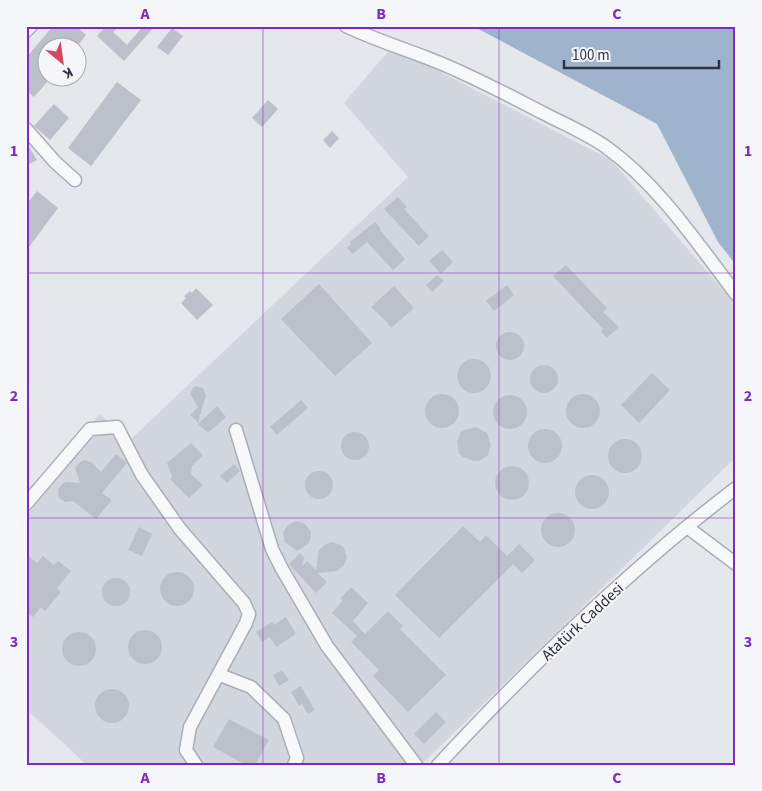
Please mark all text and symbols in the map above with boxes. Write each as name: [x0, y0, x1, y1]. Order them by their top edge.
text: A: [139, 3, 150, 25]
text: B: [376, 3, 386, 25]
text: C: [612, 3, 622, 25]
north arrow: [38, 38, 88, 88]
scale bar: [564, 38, 720, 70]
text: 100 m: [572, 45, 610, 66]
text: K: [59, 62, 76, 84]
text: 1: [10, 140, 18, 162]
text: 1: [744, 140, 752, 162]
text: 2: [10, 385, 18, 407]
text: 2: [744, 385, 752, 407]
street label: Atatürk Caddesi: [537, 578, 629, 666]
text: 3: [10, 631, 18, 653]
text: 3: [744, 631, 752, 653]
text: A: [139, 767, 150, 789]
text: B: [376, 767, 386, 789]
text: C: [612, 767, 622, 789]

